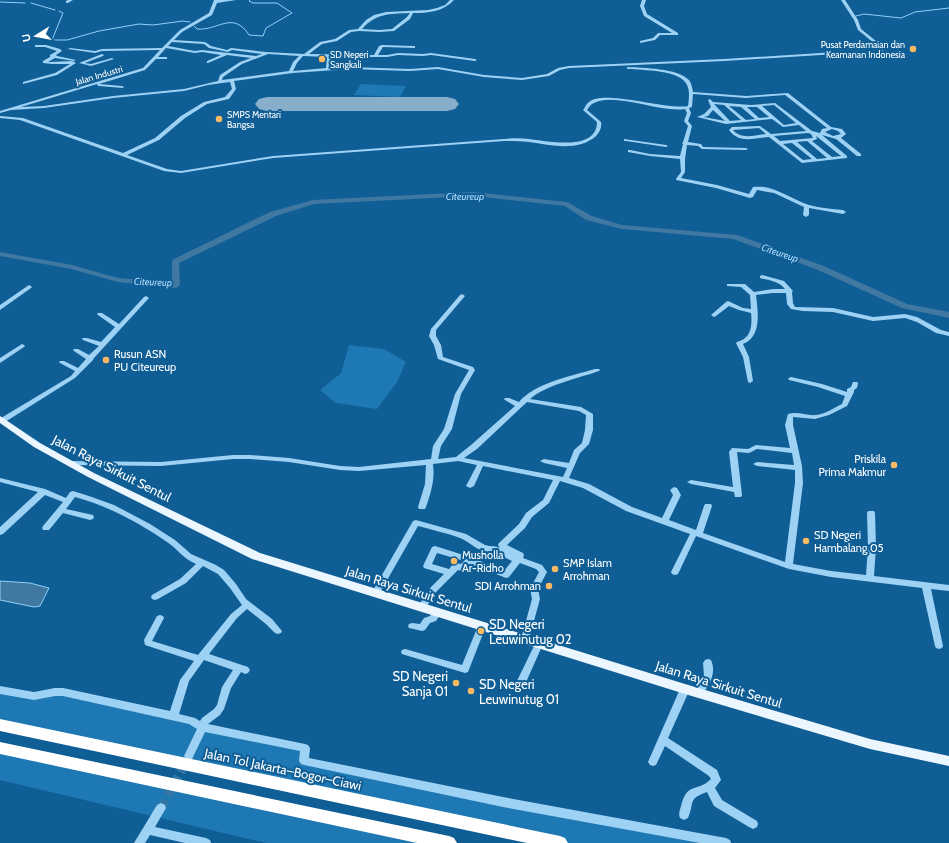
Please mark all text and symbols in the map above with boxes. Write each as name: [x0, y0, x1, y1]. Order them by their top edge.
north arrow: [16, 16, 56, 56]
text: U: [19, 33, 34, 43]
place label: Pusat Perdamaian dan Keamanan Indonesia: [821, 39, 906, 60]
marker: Pusat Perdamaian dan Keamanan Indonesia: [908, 44, 918, 54]
place label: SD Negeri Sangkali: [330, 49, 369, 70]
marker: SD Negeri Sangkali: [317, 54, 327, 64]
street label: Jalan Industri: [73, 63, 124, 87]
place label: SMPS Mentari Bangsa: [227, 109, 281, 130]
marker: SMPS Mentari Bangsa: [214, 114, 224, 124]
water label: Citeureup: [446, 190, 484, 203]
water label: Citeureup: [760, 241, 800, 265]
water label: Citeureup: [134, 275, 172, 289]
place label: Rusun ASN PU Citeureup: [114, 347, 176, 374]
marker: Rusun ASN PU Citeureup: [101, 355, 111, 365]
street label: Jalan Raya Sirkuit Sentul: [49, 431, 174, 505]
place label: Priskila Prima Makmur: [819, 452, 887, 479]
marker: Priskila Prima Makmur: [889, 460, 899, 470]
place label: SD Negeri Hambalang 05: [814, 528, 884, 555]
marker: SD Negeri Hambalang 05: [801, 536, 811, 546]
place label: Musholla Ar-Ridho: [462, 548, 504, 575]
marker: Musholla Ar-Ridho: [449, 556, 459, 566]
place label: SMP Islam Arrohman: [563, 556, 612, 583]
street label: Jalan Raya Sirkuit Sentul: [343, 562, 474, 616]
marker: SMP Islam Arrohman: [550, 564, 560, 574]
place label: SDI Arrohman: [475, 579, 541, 593]
marker: SDI Arrohman: [544, 581, 554, 591]
place label: SD Negeri Leuwinutug 02: [489, 616, 572, 647]
marker: SD Negeri Leuwinutug 02: [476, 626, 486, 636]
street label: Jalan Raya Sirkuit Sentul: [653, 657, 784, 711]
place label: SD Negeri Sanja 01: [392, 668, 448, 700]
place label: SD Negeri Leuwinutug 01: [479, 676, 559, 707]
marker: SD Negeri Sanja 01: [451, 678, 461, 688]
marker: SD Negeri Leuwinutug 01: [466, 686, 476, 696]
street label: Jalan Tol Jakarta–Bogor–Ciawi: [202, 744, 363, 793]

